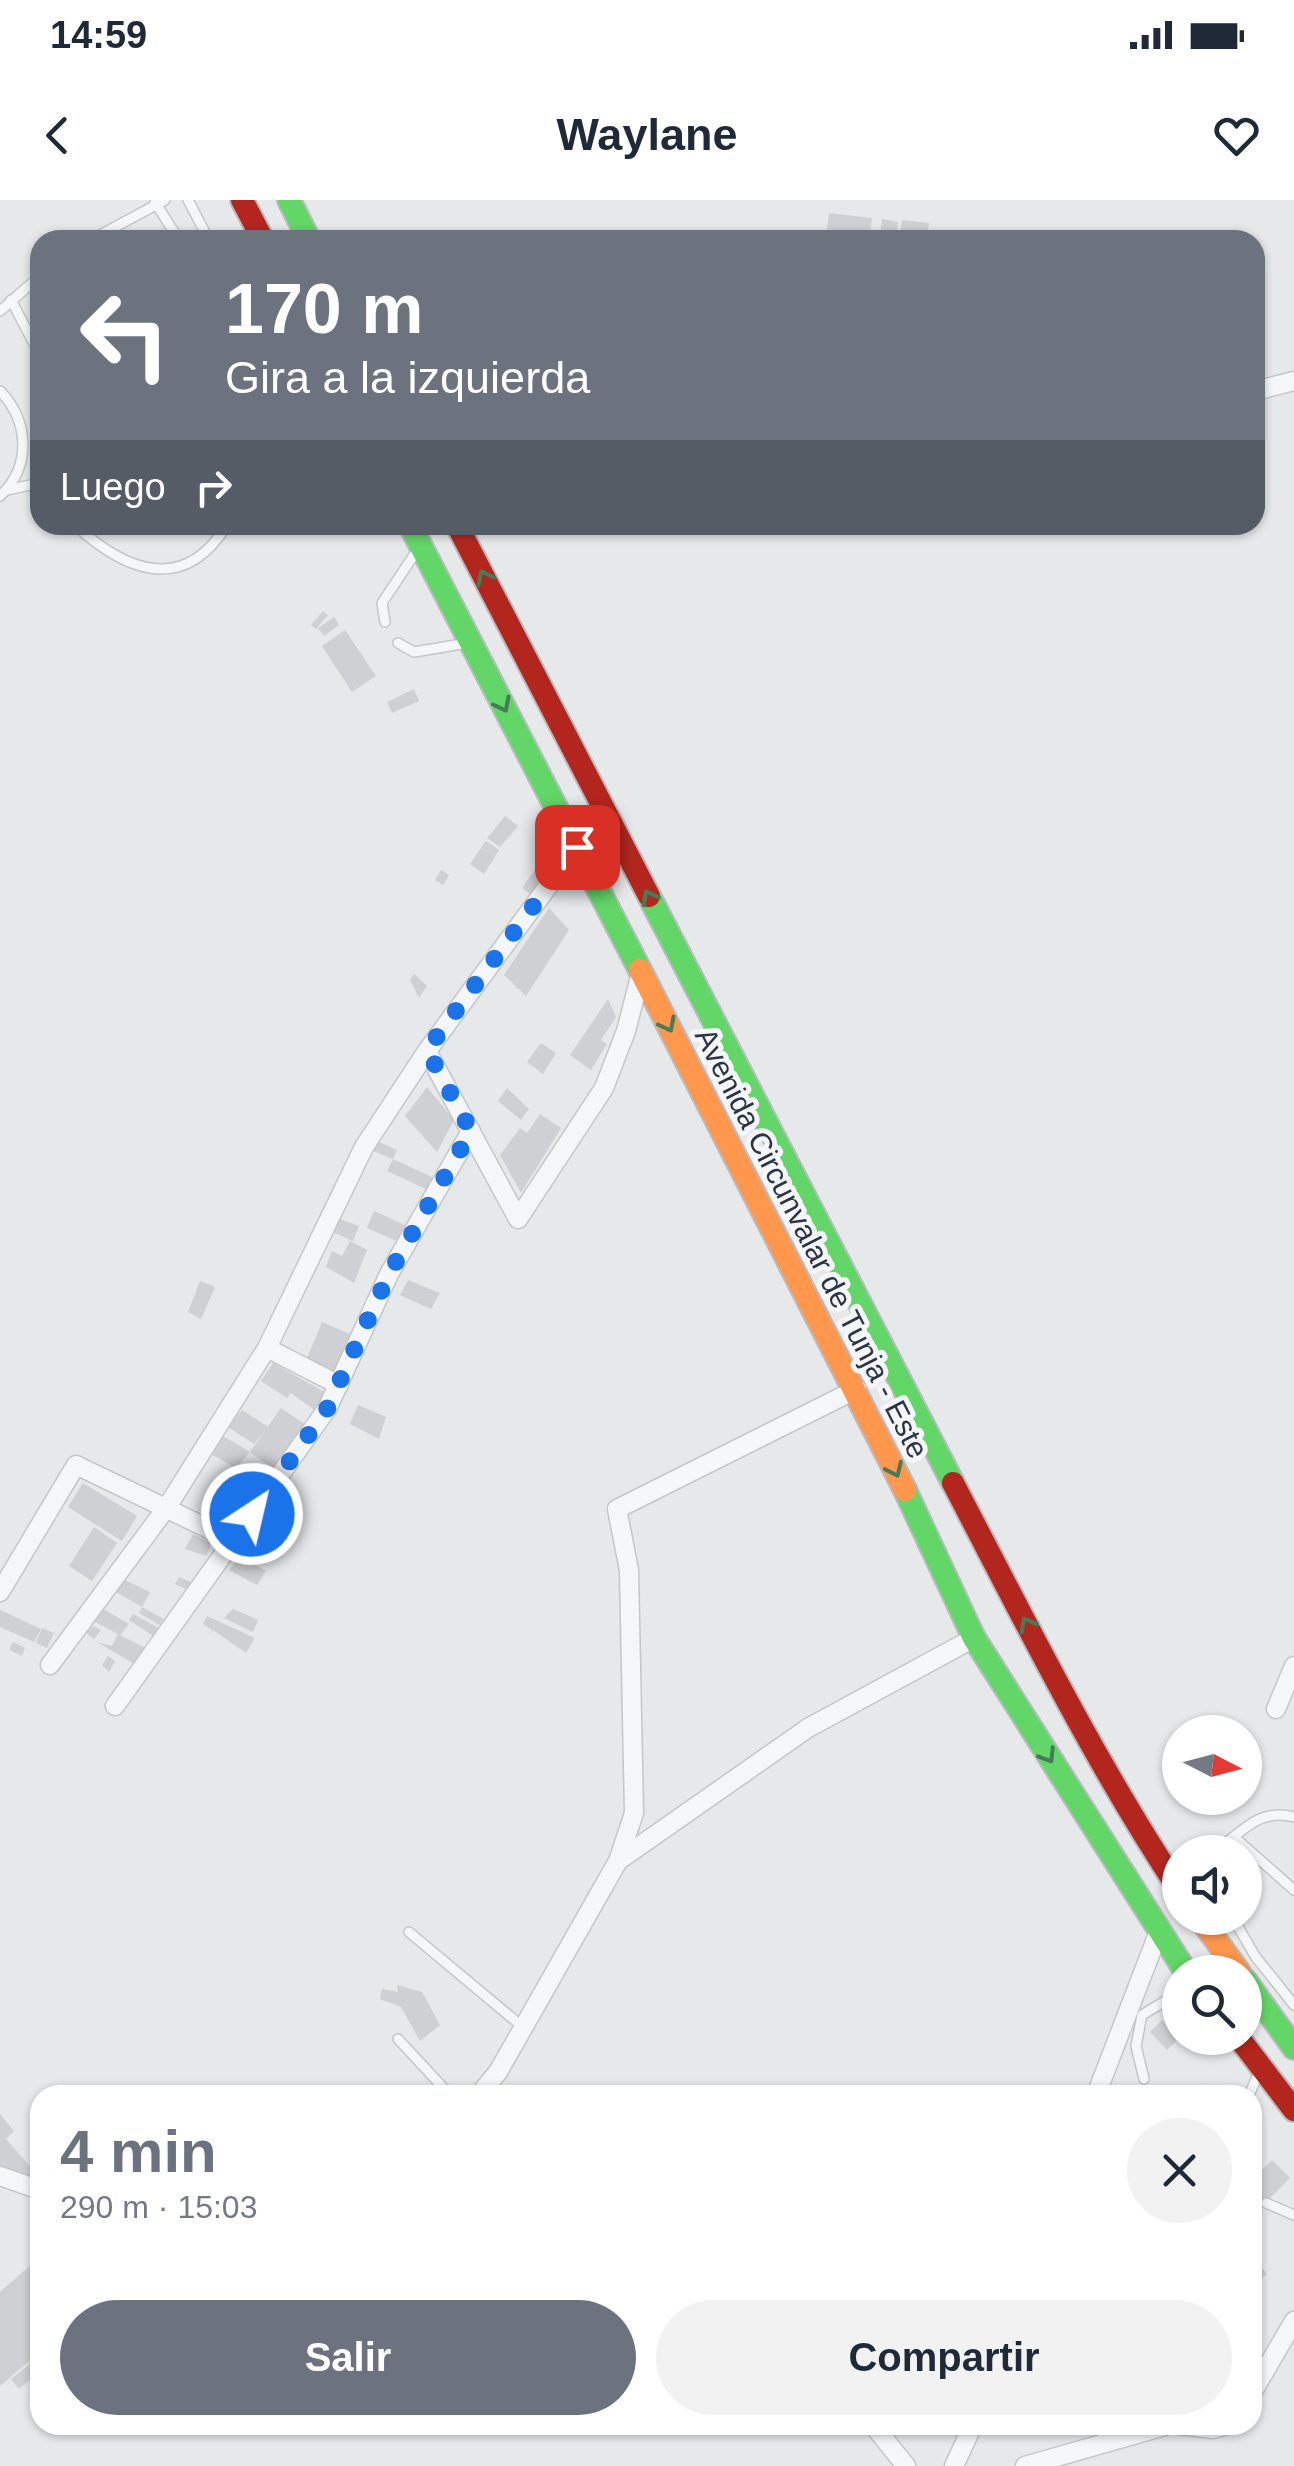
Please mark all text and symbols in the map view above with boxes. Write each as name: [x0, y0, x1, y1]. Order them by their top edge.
text: 14:59: [50, 14, 147, 56]
icon: back: [30, 108, 85, 163]
icon: heart: [1209, 108, 1264, 163]
text: Waylane: [557, 109, 737, 160]
icon: left: [60, 270, 190, 400]
text: 170 m: [225, 270, 423, 348]
text: Gira a la izquierda: [225, 352, 590, 403]
icon: right: [186, 460, 241, 515]
text: Luego: [60, 466, 166, 508]
one-way arrow: [477, 570, 496, 588]
one-way arrow: [491, 694, 510, 712]
pin: [535, 805, 620, 890]
icon: arrive: [550, 820, 605, 875]
one-way arrow: [642, 890, 661, 908]
one-way arrow: [656, 1014, 675, 1032]
street label: Avenida Circunvalar de Tunja - Este: [689, 1023, 935, 1463]
one-way arrow: [882, 1460, 902, 1478]
position arrow: [200, 1462, 304, 1566]
one-way arrow: [1020, 1616, 1039, 1634]
north arrow: [1162, 1715, 1262, 1815]
map controls: [1162, 1715, 1262, 2055]
one-way arrow: [1036, 1745, 1055, 1763]
button: sound: [1162, 1835, 1262, 1935]
button: search: [1162, 1955, 1262, 2055]
text: 4 min: [60, 2118, 217, 2185]
button: close: [1127, 2118, 1232, 2223]
text: 290 m · 15:03: [60, 2189, 257, 2225]
button: Salir: [60, 2300, 636, 2415]
button: Compartir: [656, 2300, 1232, 2415]

